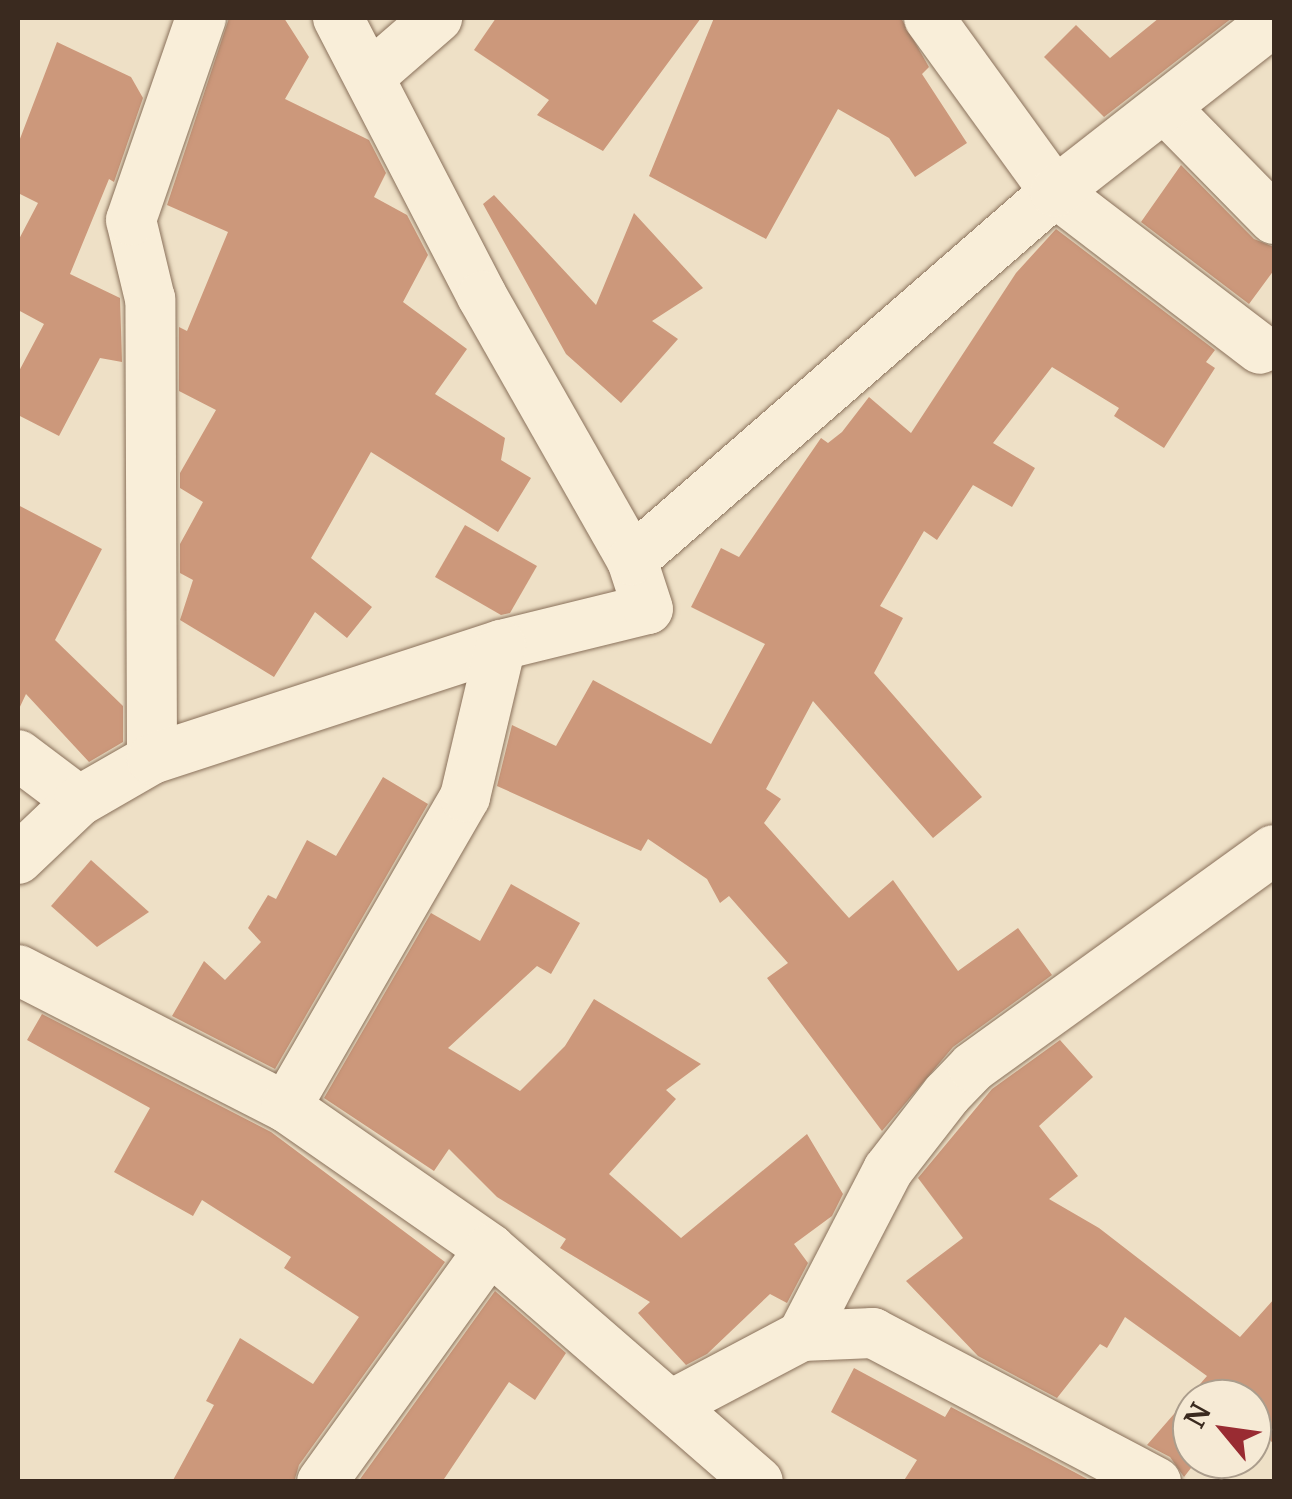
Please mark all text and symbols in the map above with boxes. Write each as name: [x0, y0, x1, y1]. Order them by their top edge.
north arrow: [1172, 1379, 1272, 1479]
text: N: [1176, 1397, 1219, 1434]

